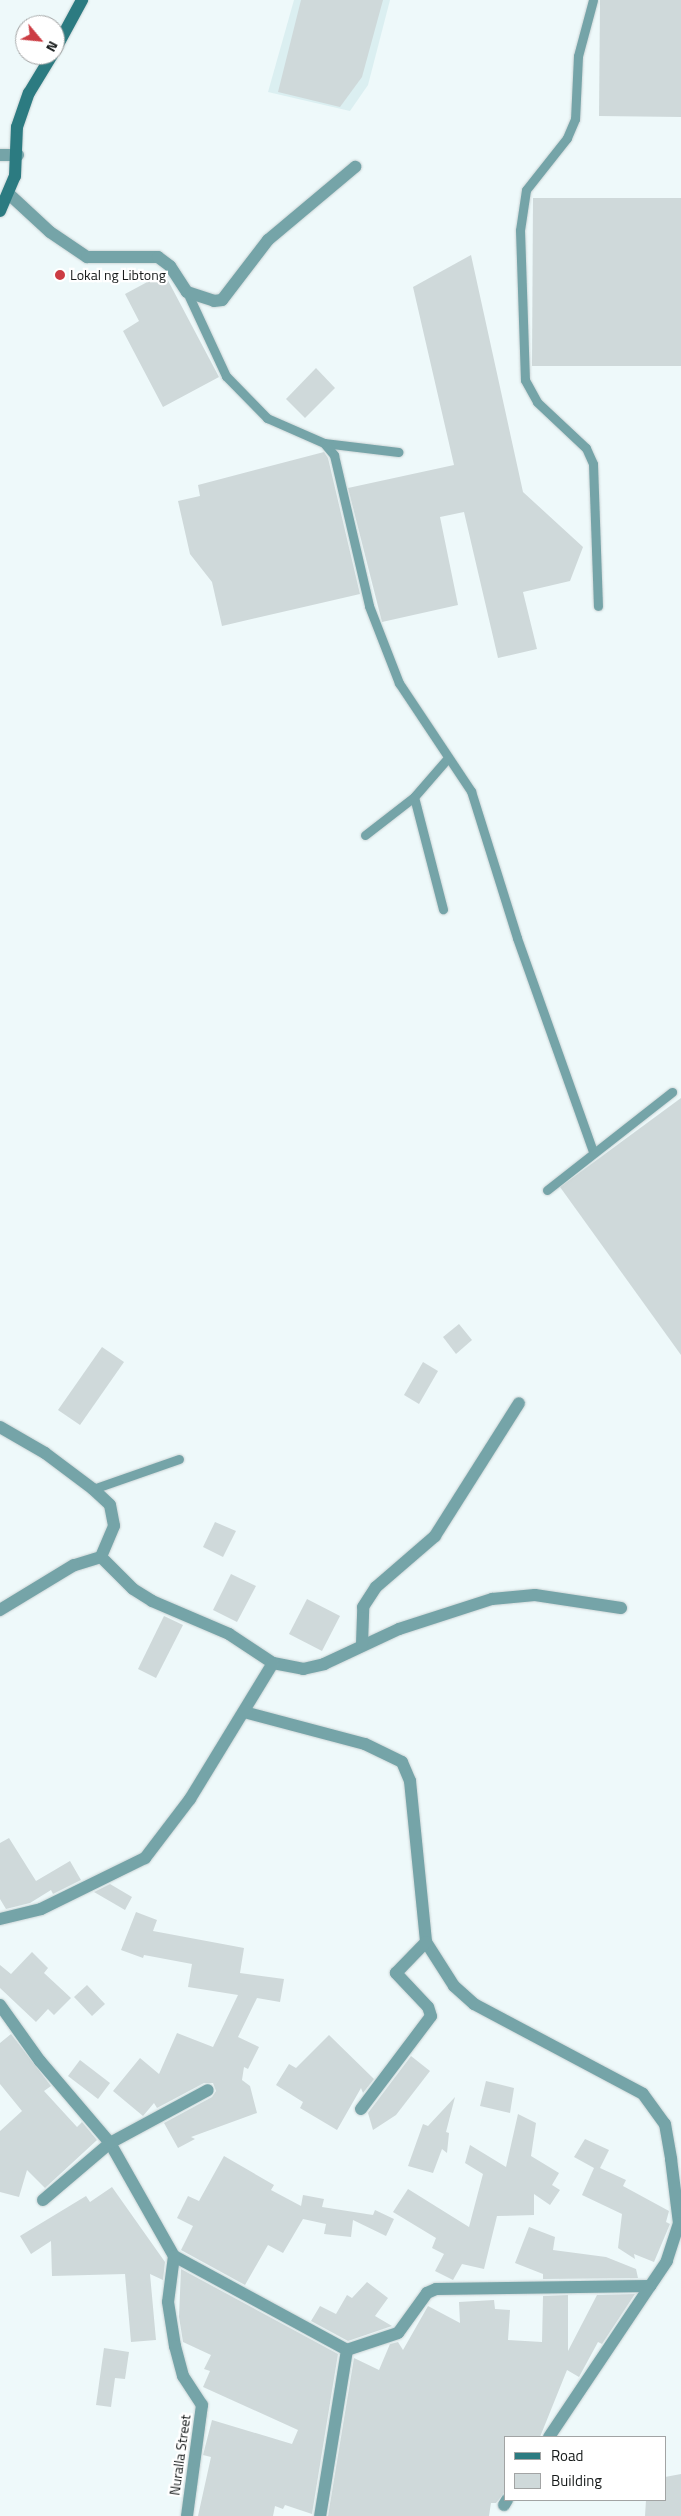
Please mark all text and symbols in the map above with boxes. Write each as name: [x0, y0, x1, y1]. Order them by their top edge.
north arrow: [15, 15, 65, 65]
text: N: [41, 38, 64, 56]
place label: Lokal ng Libtong: [70, 267, 166, 283]
marker: Lokal ng Libtong: [54, 269, 66, 281]
street label: Nuralla Street: [166, 2414, 194, 2496]
legend: [503, 2436, 666, 2501]
text: Road: [551, 2444, 583, 2467]
text: Building: [551, 2469, 602, 2492]

